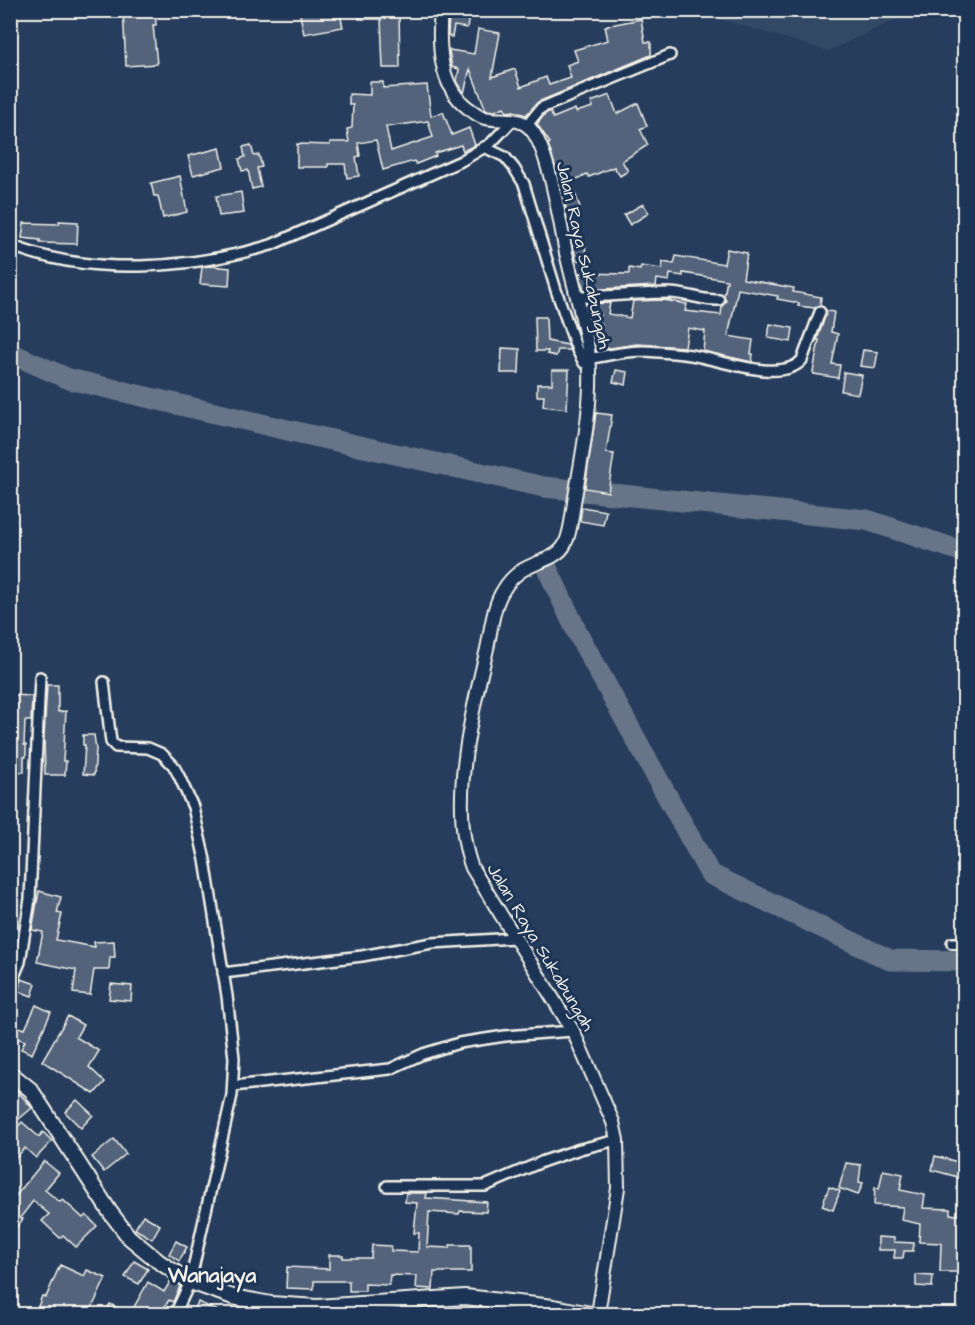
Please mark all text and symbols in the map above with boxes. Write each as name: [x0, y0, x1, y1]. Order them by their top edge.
street label: Jalan Raya Sukabungah: [549, 159, 617, 352]
street label: Jalan Raya Sukabungah: [480, 859, 601, 1036]
district label: Wanajaya: [167, 1261, 256, 1293]

